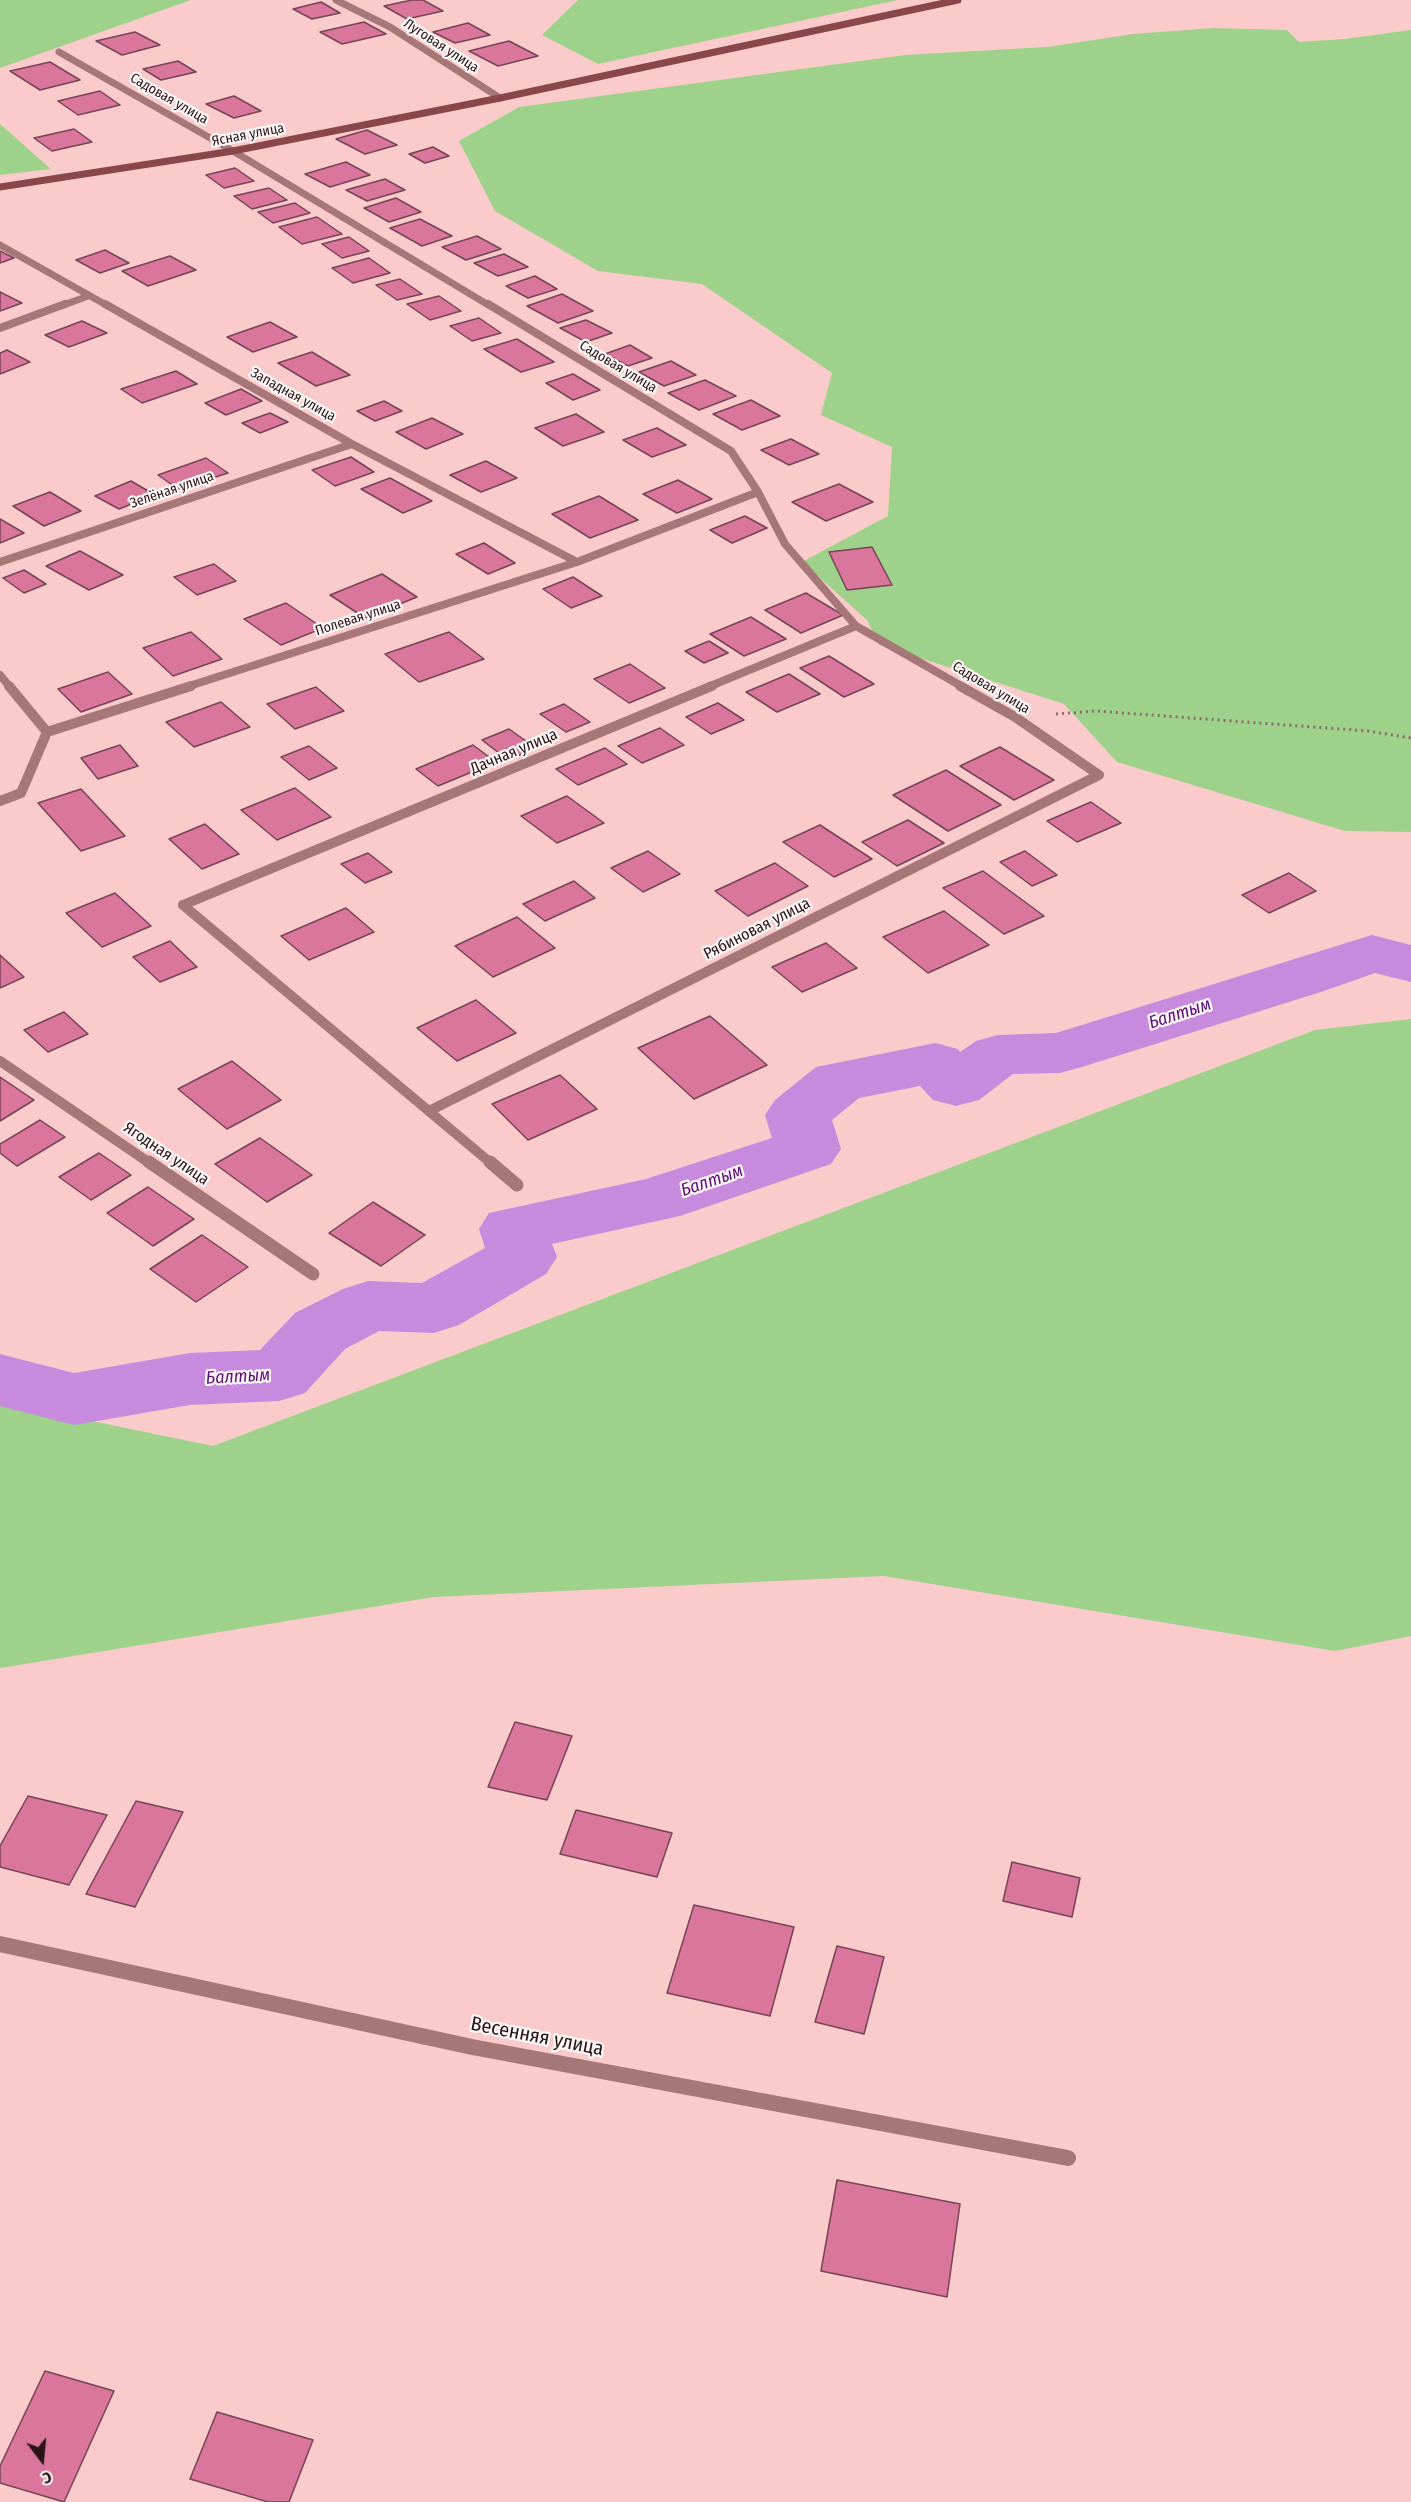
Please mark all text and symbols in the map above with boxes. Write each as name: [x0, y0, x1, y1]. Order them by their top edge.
street label: Луговая улица: [400, 16, 482, 76]
street label: Садовая улица: [127, 70, 211, 128]
street label: Ясная улица: [210, 120, 286, 150]
street label: Садовая улица: [576, 337, 660, 397]
street label: Западная улица: [248, 365, 338, 425]
street label: Зелёная улица: [128, 468, 216, 512]
street label: Полевая улица: [313, 596, 403, 640]
street label: Садовая улица: [949, 658, 1033, 718]
street label: Дачная улица: [468, 725, 560, 779]
street label: Рябиновая улица: [700, 894, 814, 964]
water label: Балтым: [1146, 994, 1214, 1034]
street label: Ягодная улица: [120, 1118, 212, 1190]
water label: Балтым: [678, 1160, 746, 1202]
water label: Балтым: [205, 1365, 271, 1389]
street label: Весенняя улица: [469, 2012, 605, 2062]
north arrow: [12, 2430, 72, 2490]
text: С: [40, 2467, 54, 2488]

